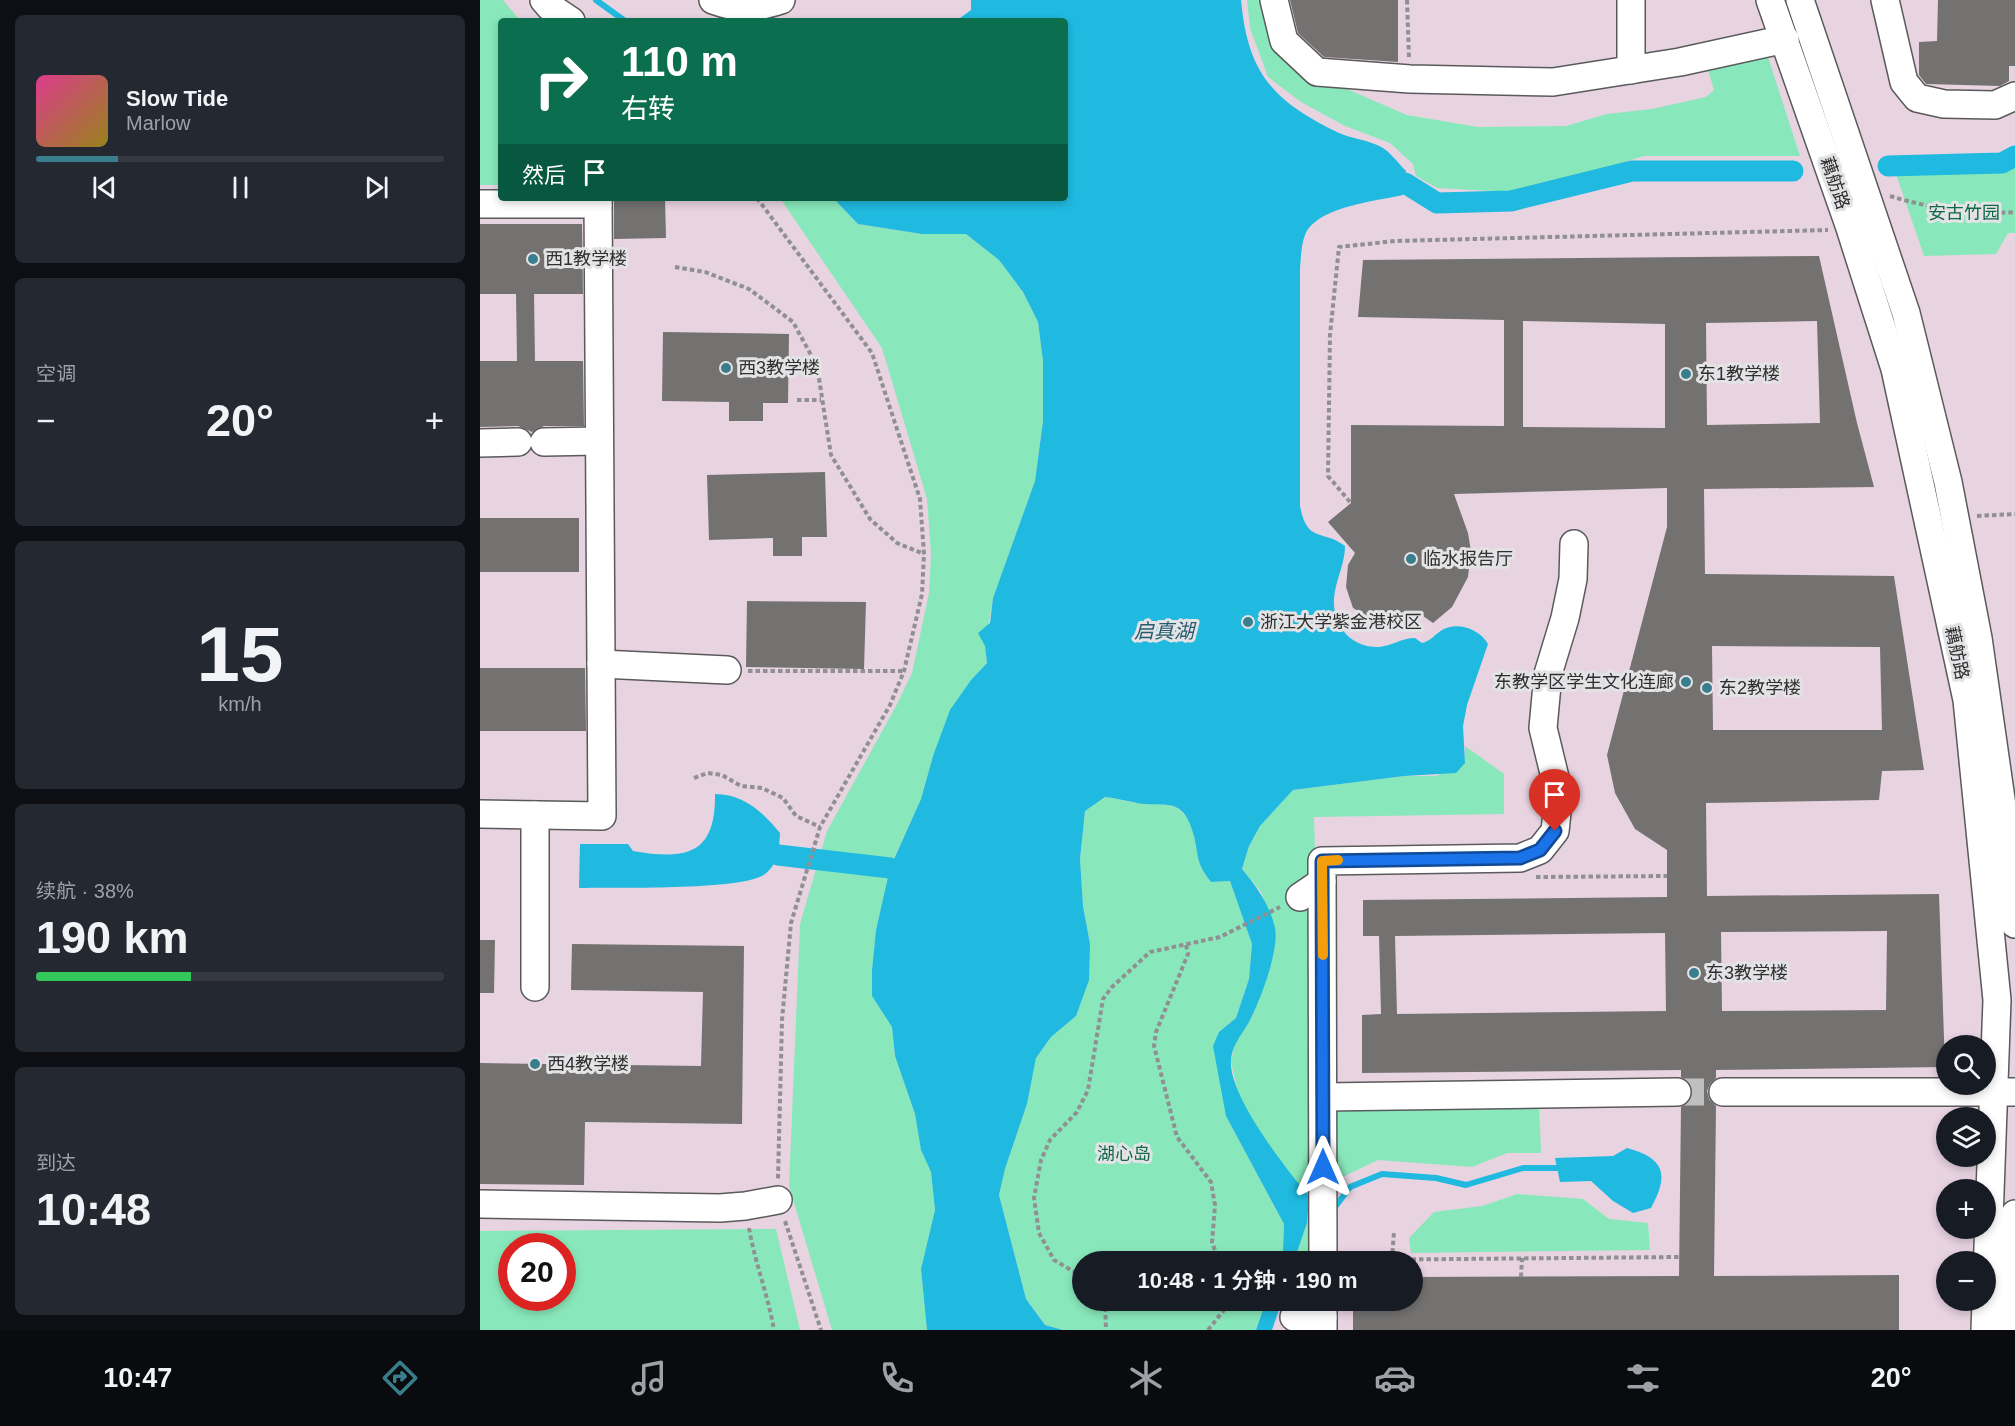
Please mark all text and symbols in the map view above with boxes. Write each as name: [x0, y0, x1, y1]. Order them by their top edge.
text: 110 m: [621, 38, 738, 85]
icon: right: [522, 42, 600, 120]
text: Slow Tide: [126, 86, 228, 111]
text: 右转: [621, 94, 675, 124]
text: Marlow: [126, 112, 190, 134]
street label: 藕舫路: [1817, 154, 1853, 212]
icon: arrive: [578, 156, 611, 189]
text: 然后: [522, 163, 566, 188]
icon: previous: [88, 171, 121, 204]
icon: pause: [224, 171, 257, 204]
icon: next: [360, 171, 393, 204]
park label: 安古竹园: [1928, 203, 2000, 223]
place label: 西1教学楼: [545, 249, 627, 269]
marker: 西1教学楼: [526, 252, 540, 266]
place label: 西3教学楼: [738, 358, 820, 378]
marker: 西3教学楼: [719, 361, 733, 375]
text: 空调: [36, 363, 76, 385]
place label: 东1教学楼: [1698, 364, 1780, 384]
marker: 东1教学楼: [1679, 367, 1693, 381]
text: 20°: [206, 395, 274, 446]
text: −: [36, 402, 55, 439]
text: +: [425, 402, 444, 439]
place label: 临水报告厅: [1423, 549, 1513, 569]
marker: 临水报告厅: [1404, 552, 1418, 566]
text: 15: [197, 610, 283, 698]
place label: 浙江大学紫金港校区: [1260, 612, 1422, 632]
marker: 浙江大学紫金港校区: [1241, 615, 1255, 629]
water label: 启真湖: [1134, 620, 1197, 642]
street label: 藕舫路: [1942, 625, 1972, 681]
place label: 东教学区学生文化连廊: [1494, 672, 1674, 692]
marker: 东教学区学生文化连廊: [1679, 675, 1693, 689]
place label: 东2教学楼: [1719, 678, 1801, 698]
marker: 东2教学楼: [1700, 681, 1714, 695]
text: km/h: [218, 693, 262, 715]
pin: [1529, 769, 1580, 831]
icon: arrive: [1538, 778, 1571, 811]
text: 续航 · 38%: [36, 880, 134, 902]
text: 190 km: [36, 912, 189, 963]
place label: 东3教学楼: [1706, 963, 1788, 983]
marker: 东3教学楼: [1687, 966, 1701, 980]
map controls: [1936, 1035, 1996, 1311]
button: search: [1936, 1035, 1996, 1095]
place label: 西4教学楼: [547, 1054, 629, 1074]
marker: 西4教学楼: [528, 1057, 542, 1071]
button: layers: [1936, 1107, 1996, 1167]
position arrow: [1291, 1135, 1355, 1199]
park label: 湖心岛: [1097, 1144, 1151, 1164]
text: 到达: [36, 1152, 76, 1174]
button: +: [1936, 1179, 1996, 1239]
text: 10:48: [36, 1184, 151, 1235]
speed limit sign: 20: [498, 1233, 576, 1311]
button: −: [1936, 1251, 1996, 1311]
text: 10:48 · 1 分钟 · 190 m: [1137, 1268, 1358, 1293]
icon: directions: [379, 1357, 421, 1399]
icon: music: [628, 1357, 670, 1399]
icon: phone: [876, 1357, 918, 1399]
icon: climate: [1125, 1357, 1167, 1399]
icon: car: [1374, 1357, 1416, 1399]
icon: filters: [1622, 1357, 1664, 1399]
text: 10:47: [103, 1363, 172, 1393]
text: 20°: [1871, 1363, 1912, 1393]

